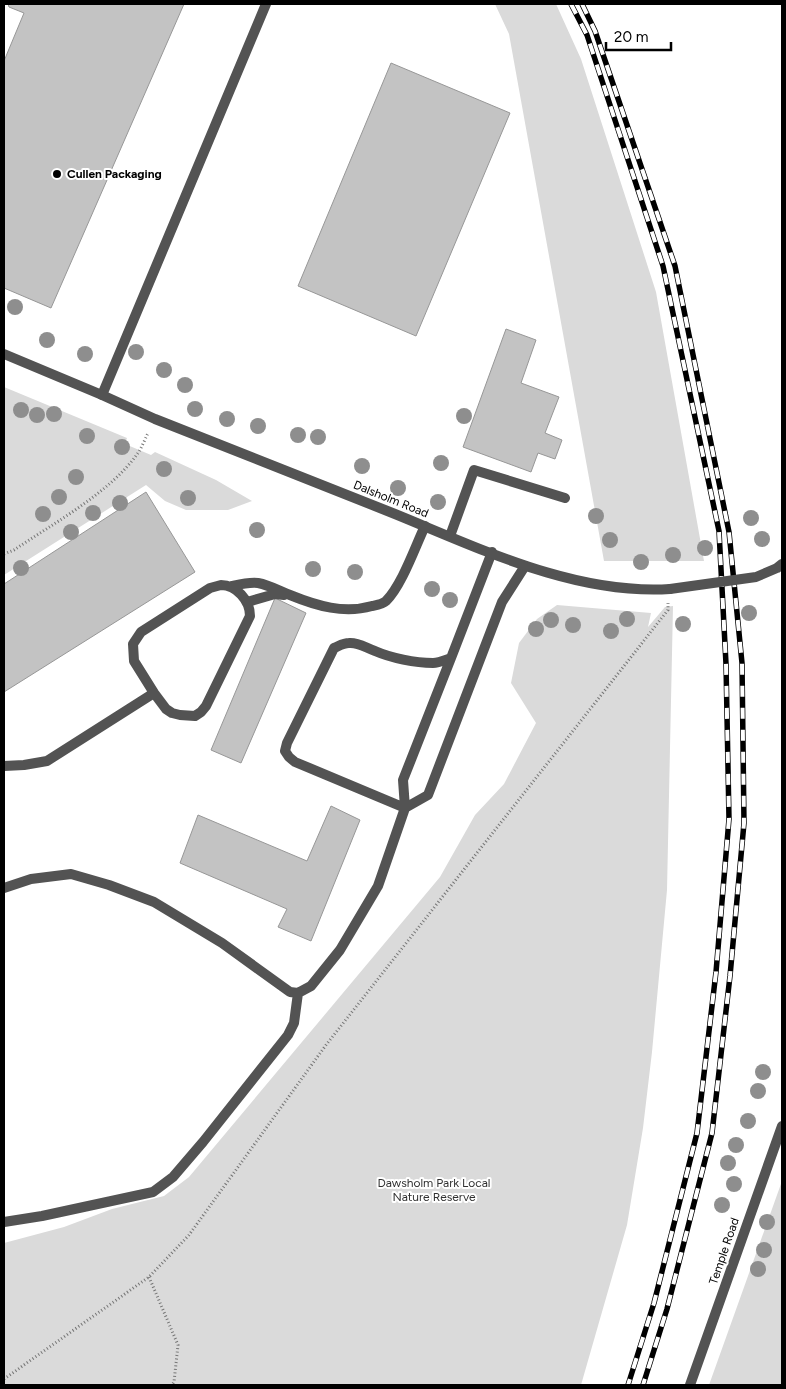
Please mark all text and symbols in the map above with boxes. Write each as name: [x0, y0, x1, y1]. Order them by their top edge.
scale bar: [606, 20, 671, 52]
text: 20 m: [614, 28, 648, 46]
place label: Cullen Packaging: [67, 167, 162, 181]
marker: Cullen Packaging: [51, 168, 63, 180]
street label: Dalsholm Road: [351, 478, 431, 520]
park label: Dawsholm Park Local Nature Reserve: [378, 1176, 491, 1204]
street label: Temple Road: [706, 1216, 742, 1286]

